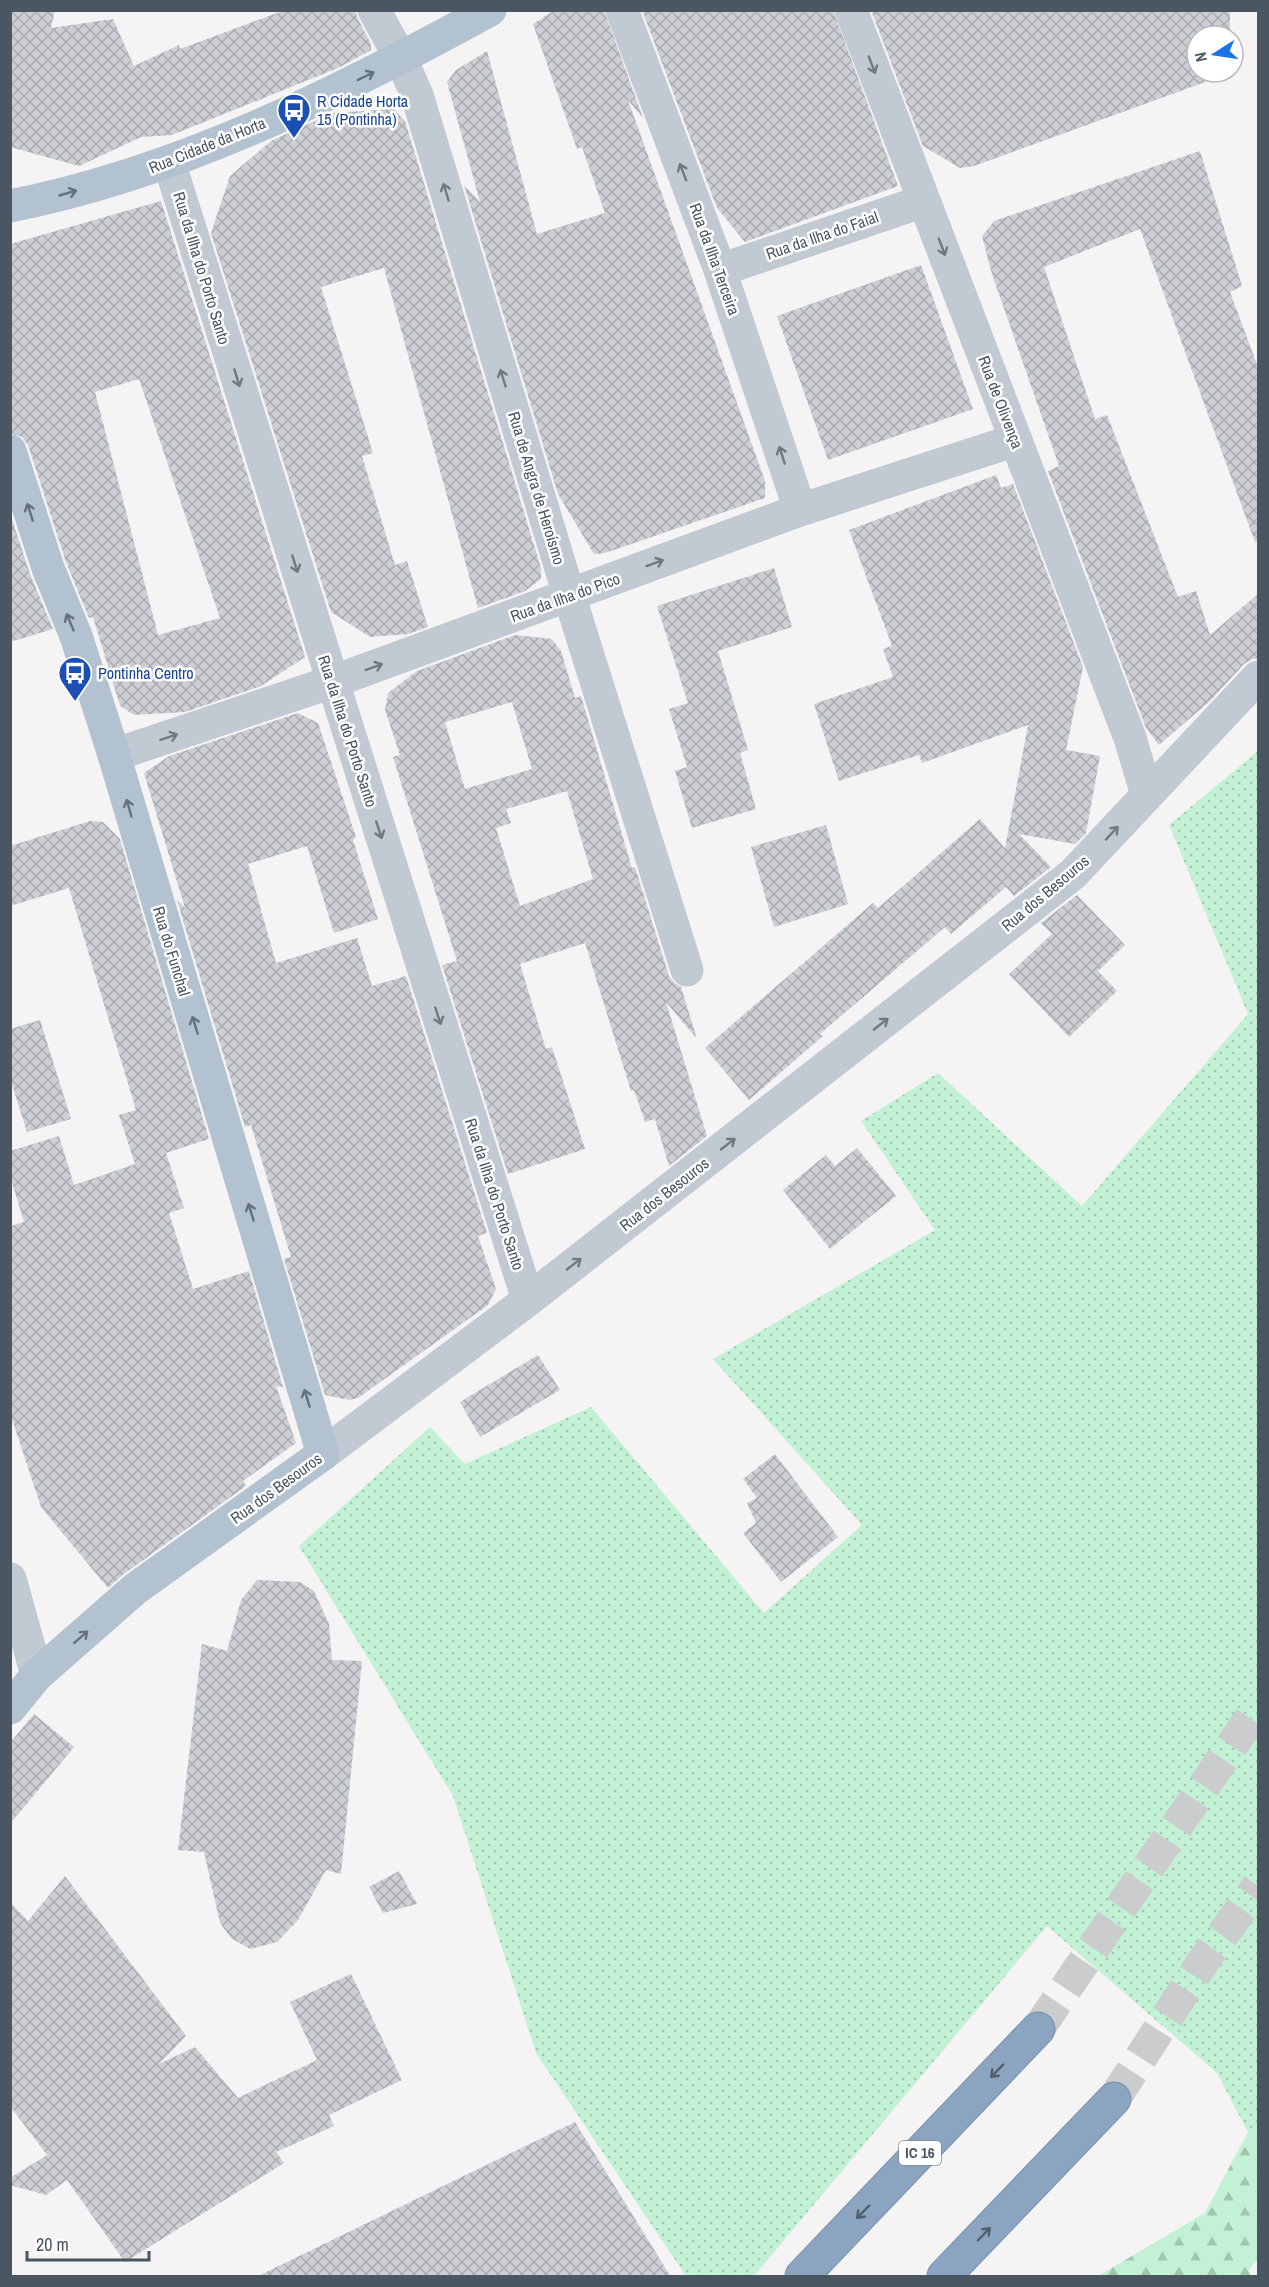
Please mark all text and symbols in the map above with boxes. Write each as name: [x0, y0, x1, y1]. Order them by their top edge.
north arrow: [1185, 24, 1245, 84]
text: N: [1189, 50, 1212, 64]
one-way arrow: [867, 55, 878, 74]
one-way arrow: [357, 70, 374, 82]
place label: R Cidade Horta 15 (Pontinha): [317, 90, 409, 130]
bus stop icon: R Cidade Horta 15 (Pontinha): [276, 92, 312, 139]
street label: Rua Cidade da Horta: [145, 111, 269, 178]
one-way arrow: [676, 163, 687, 181]
one-way arrow: [440, 183, 451, 202]
one-way arrow: [58, 187, 77, 198]
street label: Rua da Ilha do Porto Santo: [168, 189, 236, 347]
street label: Rua da Ilha Terceira: [684, 200, 746, 319]
street label: Rua da Ilha do Faial: [763, 205, 881, 265]
one-way arrow: [937, 237, 948, 256]
street label: Rua de Olivença: [973, 352, 1029, 452]
one-way arrow: [232, 368, 243, 387]
one-way arrow: [497, 369, 508, 388]
street label: Rua de Angra de Heroísmo: [503, 409, 571, 567]
one-way arrow: [775, 446, 786, 465]
one-way arrow: [24, 503, 35, 522]
one-way arrow: [290, 554, 301, 573]
one-way arrow: [645, 557, 664, 568]
street label: Rua da Ilha do Pico: [507, 567, 623, 627]
one-way arrow: [64, 614, 75, 632]
street label: Rua da Ilha do Porto Santo: [313, 652, 383, 810]
bus stop icon: Pontinha Centro: [57, 655, 93, 702]
one-way arrow: [364, 660, 382, 671]
place label: Pontinha Centro: [98, 662, 194, 684]
one-way arrow: [159, 730, 178, 741]
one-way arrow: [123, 799, 134, 818]
one-way arrow: [374, 820, 385, 839]
one-way arrow: [1105, 825, 1119, 840]
street label: Rua dos Besouros: [997, 850, 1093, 936]
street label: Rua do Funchal: [148, 903, 196, 999]
one-way arrow: [433, 1006, 444, 1025]
one-way arrow: [188, 1016, 199, 1035]
one-way arrow: [873, 1017, 889, 1030]
street label: Rua da Ilha do Porto Santo: [460, 1115, 530, 1273]
one-way arrow: [720, 1138, 736, 1151]
street label: Rua dos Besouros: [615, 1152, 713, 1236]
one-way arrow: [245, 1203, 256, 1222]
one-way arrow: [566, 1258, 582, 1271]
one-way arrow: [300, 1389, 311, 1408]
street label: Rua dos Besouros: [226, 1447, 326, 1529]
one-way arrow: [73, 1630, 88, 1644]
one-way arrow: [990, 2064, 1005, 2079]
road number: IC 16: [899, 2141, 941, 2165]
one-way arrow: [856, 2205, 870, 2220]
scale bar: [27, 2224, 148, 2262]
one-way arrow: [977, 2227, 992, 2242]
text: 20 m: [36, 2232, 69, 2257]

